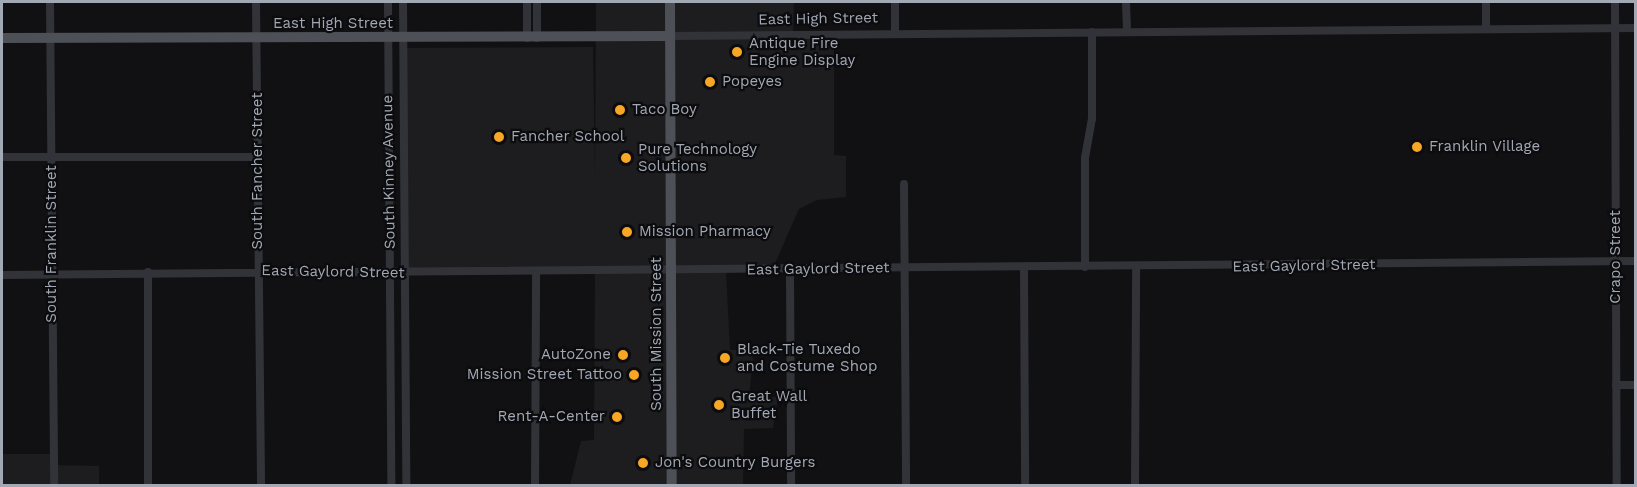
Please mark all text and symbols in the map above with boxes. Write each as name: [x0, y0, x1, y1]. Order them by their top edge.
street label: East High Street: [758, 9, 878, 29]
street label: East High Street: [273, 15, 393, 33]
place label: Antique Fire Engine Display: [749, 34, 855, 69]
marker: Antique Fire Engine Display: [730, 45, 744, 59]
place label: Popeyes: [722, 73, 782, 91]
marker: Popeyes: [703, 75, 717, 89]
street label: South Fancher Street: [249, 92, 267, 250]
street label: South Kinney Avenue: [379, 94, 399, 250]
place label: Taco Boy: [632, 101, 697, 119]
marker: Taco Boy: [613, 103, 627, 117]
place label: Fancher School: [511, 128, 625, 146]
marker: Fancher School: [492, 130, 506, 144]
place label: Franklin Village: [1429, 138, 1541, 156]
place label: Pure Technology Solutions: [638, 140, 757, 175]
marker: Franklin Village: [1410, 140, 1424, 154]
marker: Pure Technology Solutions: [619, 151, 633, 165]
street label: South Franklin Street: [43, 165, 61, 323]
street label: Crapo Street: [1607, 210, 1625, 304]
place label: Mission Pharmacy: [639, 223, 771, 241]
marker: Mission Pharmacy: [620, 225, 634, 239]
street label: East Gaylord Street: [1232, 256, 1376, 276]
street label: South Mission Street: [648, 257, 666, 411]
street label: East Gaylord Street: [746, 259, 890, 279]
street label: East Gaylord Street: [261, 262, 405, 282]
place label: Black-Tie Tuxedo and Costume Shop: [737, 340, 877, 375]
place label: AutoZone: [541, 346, 611, 364]
marker: AutoZone: [616, 348, 630, 362]
marker: Black-Tie Tuxedo and Costume Shop: [718, 351, 732, 365]
place label: Mission Street Tattoo: [466, 366, 622, 384]
marker: Mission Street Tattoo: [627, 368, 641, 382]
place label: Great Wall Buffet: [731, 387, 807, 422]
marker: Great Wall Buffet: [712, 398, 726, 412]
place label: Rent-A-Center: [498, 408, 605, 426]
marker: Rent-A-Center: [610, 410, 624, 424]
place label: Jon's Country Burgers: [655, 454, 816, 472]
marker: Jon's Country Burgers: [636, 456, 650, 470]

